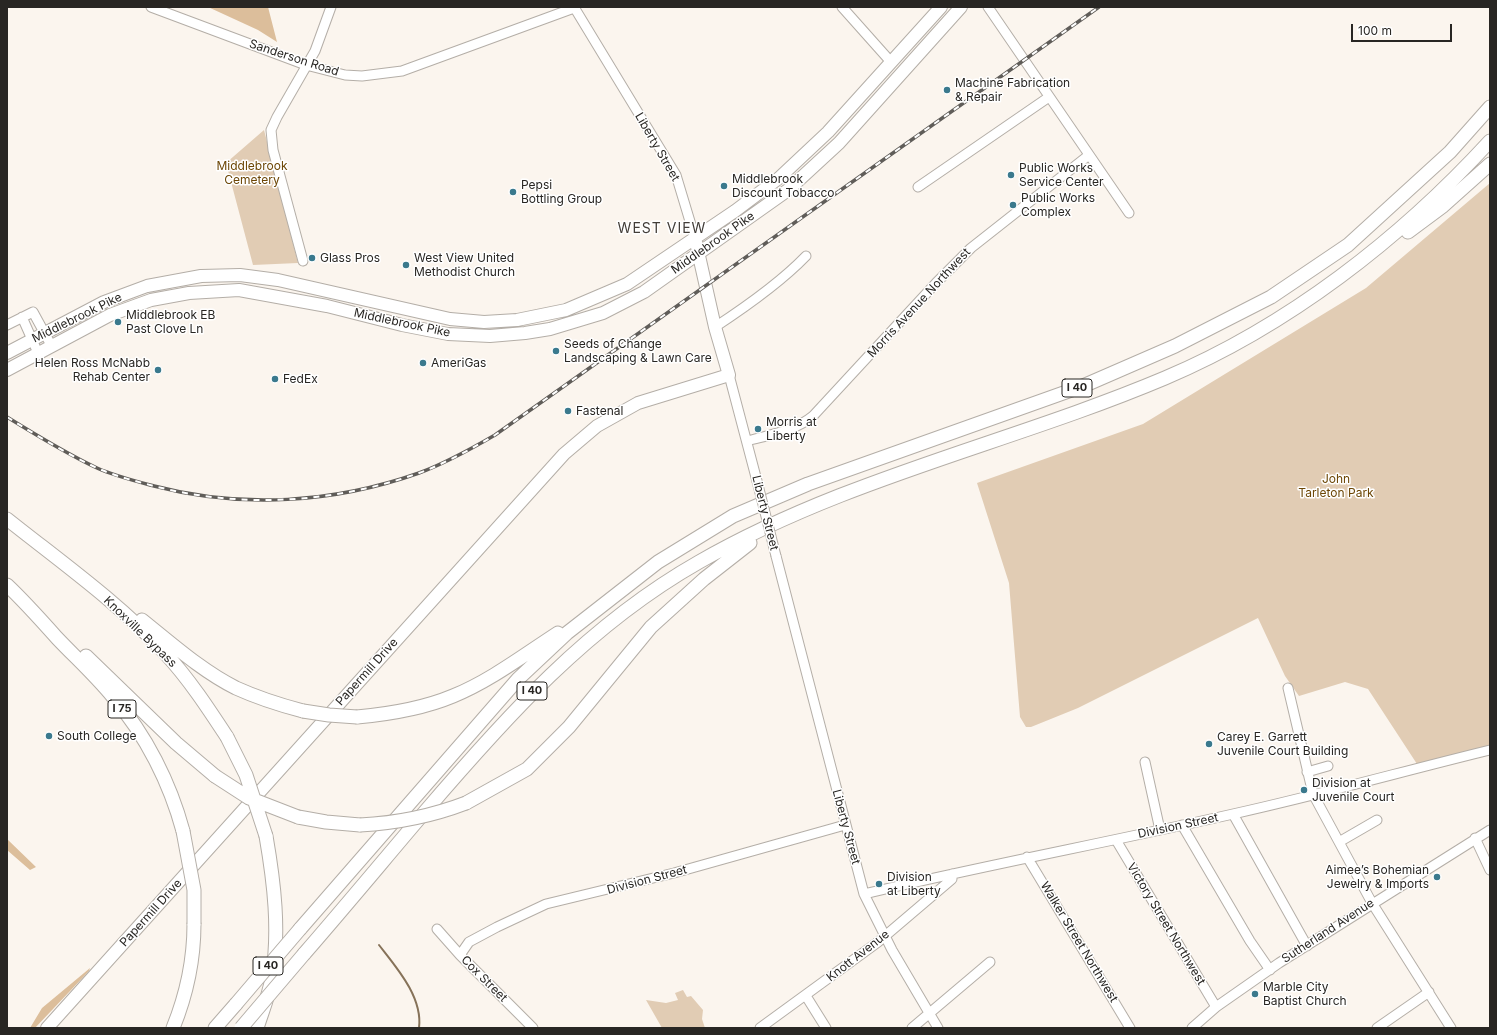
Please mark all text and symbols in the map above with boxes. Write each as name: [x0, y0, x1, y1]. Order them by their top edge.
scale bar: [1353, 16, 1454, 42]
text: 100 m: [1358, 23, 1392, 38]
street label: Sanderson Road: [247, 37, 341, 79]
place label: Machine Fabrication & Repair: [955, 76, 1070, 104]
marker: Machine Fabrication & Repair: [942, 85, 952, 95]
street label: Liberty Street: [632, 110, 682, 184]
park label: Middlebrook Cemetery: [217, 159, 287, 187]
place label: Public Works Service Center: [1019, 161, 1103, 189]
marker: Public Works Service Center: [1006, 170, 1016, 180]
place label: Middlebrook Discount Tobacco: [732, 172, 835, 200]
place label: Pepsi Bottling Group: [521, 178, 602, 206]
marker: Middlebrook Discount Tobacco: [719, 181, 729, 191]
marker: Pepsi Bottling Group: [508, 187, 518, 197]
place label: Public Works Complex: [1021, 191, 1095, 219]
marker: Public Works Complex: [1008, 200, 1018, 210]
street label: Middlebrook Pike: [669, 209, 757, 277]
district label: WEST VIEW: [618, 221, 706, 237]
street label: Morris Avenue Northwest: [864, 245, 974, 361]
place label: Glass Pros: [320, 251, 380, 265]
place label: West View United Methodist Church: [414, 251, 515, 279]
marker: Glass Pros: [307, 253, 317, 263]
marker: West View United Methodist Church: [401, 260, 411, 270]
street label: Middlebrook Pike: [30, 290, 124, 346]
street label: Middlebrook Pike: [352, 306, 452, 340]
place label: Middlebrook EB Past Clove Ln: [126, 308, 215, 336]
marker: Middlebrook EB Past Clove Ln: [113, 317, 123, 327]
place label: Seeds of Change Landscaping & Lawn Care: [564, 337, 712, 365]
marker: Seeds of Change Landscaping & Lawn Care: [551, 346, 561, 356]
place label: Helen Ross McNabb Rehab Center: [35, 356, 150, 384]
place label: AmeriGas: [431, 356, 486, 370]
marker: AmeriGas: [418, 358, 428, 368]
marker: Helen Ross McNabb Rehab Center: [153, 365, 163, 375]
place label: FedEx: [283, 372, 318, 386]
marker: FedEx: [270, 374, 280, 384]
road number: I 40: [1062, 379, 1092, 397]
place label: Fastenal: [576, 404, 623, 418]
marker: Fastenal: [563, 406, 573, 416]
place label: Morris at Liberty: [766, 415, 817, 443]
marker: Morris at Liberty: [753, 424, 763, 434]
park label: John Tarleton Park: [1298, 472, 1374, 500]
street label: Liberty Street: [749, 474, 781, 552]
street label: Knoxville Bypass: [100, 594, 180, 670]
street label: Papermill Drive: [333, 635, 401, 709]
road number: I 40: [517, 682, 547, 700]
road number: I 75: [108, 700, 136, 718]
place label: South College: [57, 729, 137, 743]
place label: Carey E. Garrett Juvenile Court Building: [1217, 730, 1348, 758]
marker: South College: [44, 731, 54, 741]
marker: Carey E. Garrett Juvenile Court Building: [1204, 739, 1214, 749]
place label: Division at Juvenile Court: [1312, 776, 1394, 804]
marker: Division at Juvenile Court: [1299, 785, 1309, 795]
street label: Liberty Street: [829, 788, 863, 866]
street label: Division Street: [1136, 810, 1220, 842]
street label: Victory Street Northwest: [1124, 860, 1208, 988]
street label: Division Street: [606, 862, 688, 898]
place label: Aimee’s Bohemian Jewelry & Imports: [1325, 863, 1429, 891]
place label: Division at Liberty: [887, 870, 941, 898]
marker: Aimee’s Bohemian Jewelry & Imports: [1432, 872, 1442, 882]
street label: Papermill Drive: [117, 876, 185, 950]
marker: Division at Liberty: [874, 879, 884, 889]
street label: Walker Street Northwest: [1037, 879, 1121, 1005]
street label: Sutherland Avenue: [1279, 896, 1377, 966]
street label: Knott Avenue: [824, 927, 892, 985]
street label: Cox Street: [458, 953, 510, 1005]
road number: I 40: [253, 957, 283, 975]
place label: Marble City Baptist Church: [1263, 980, 1347, 1008]
marker: Marble City Baptist Church: [1250, 989, 1260, 999]

